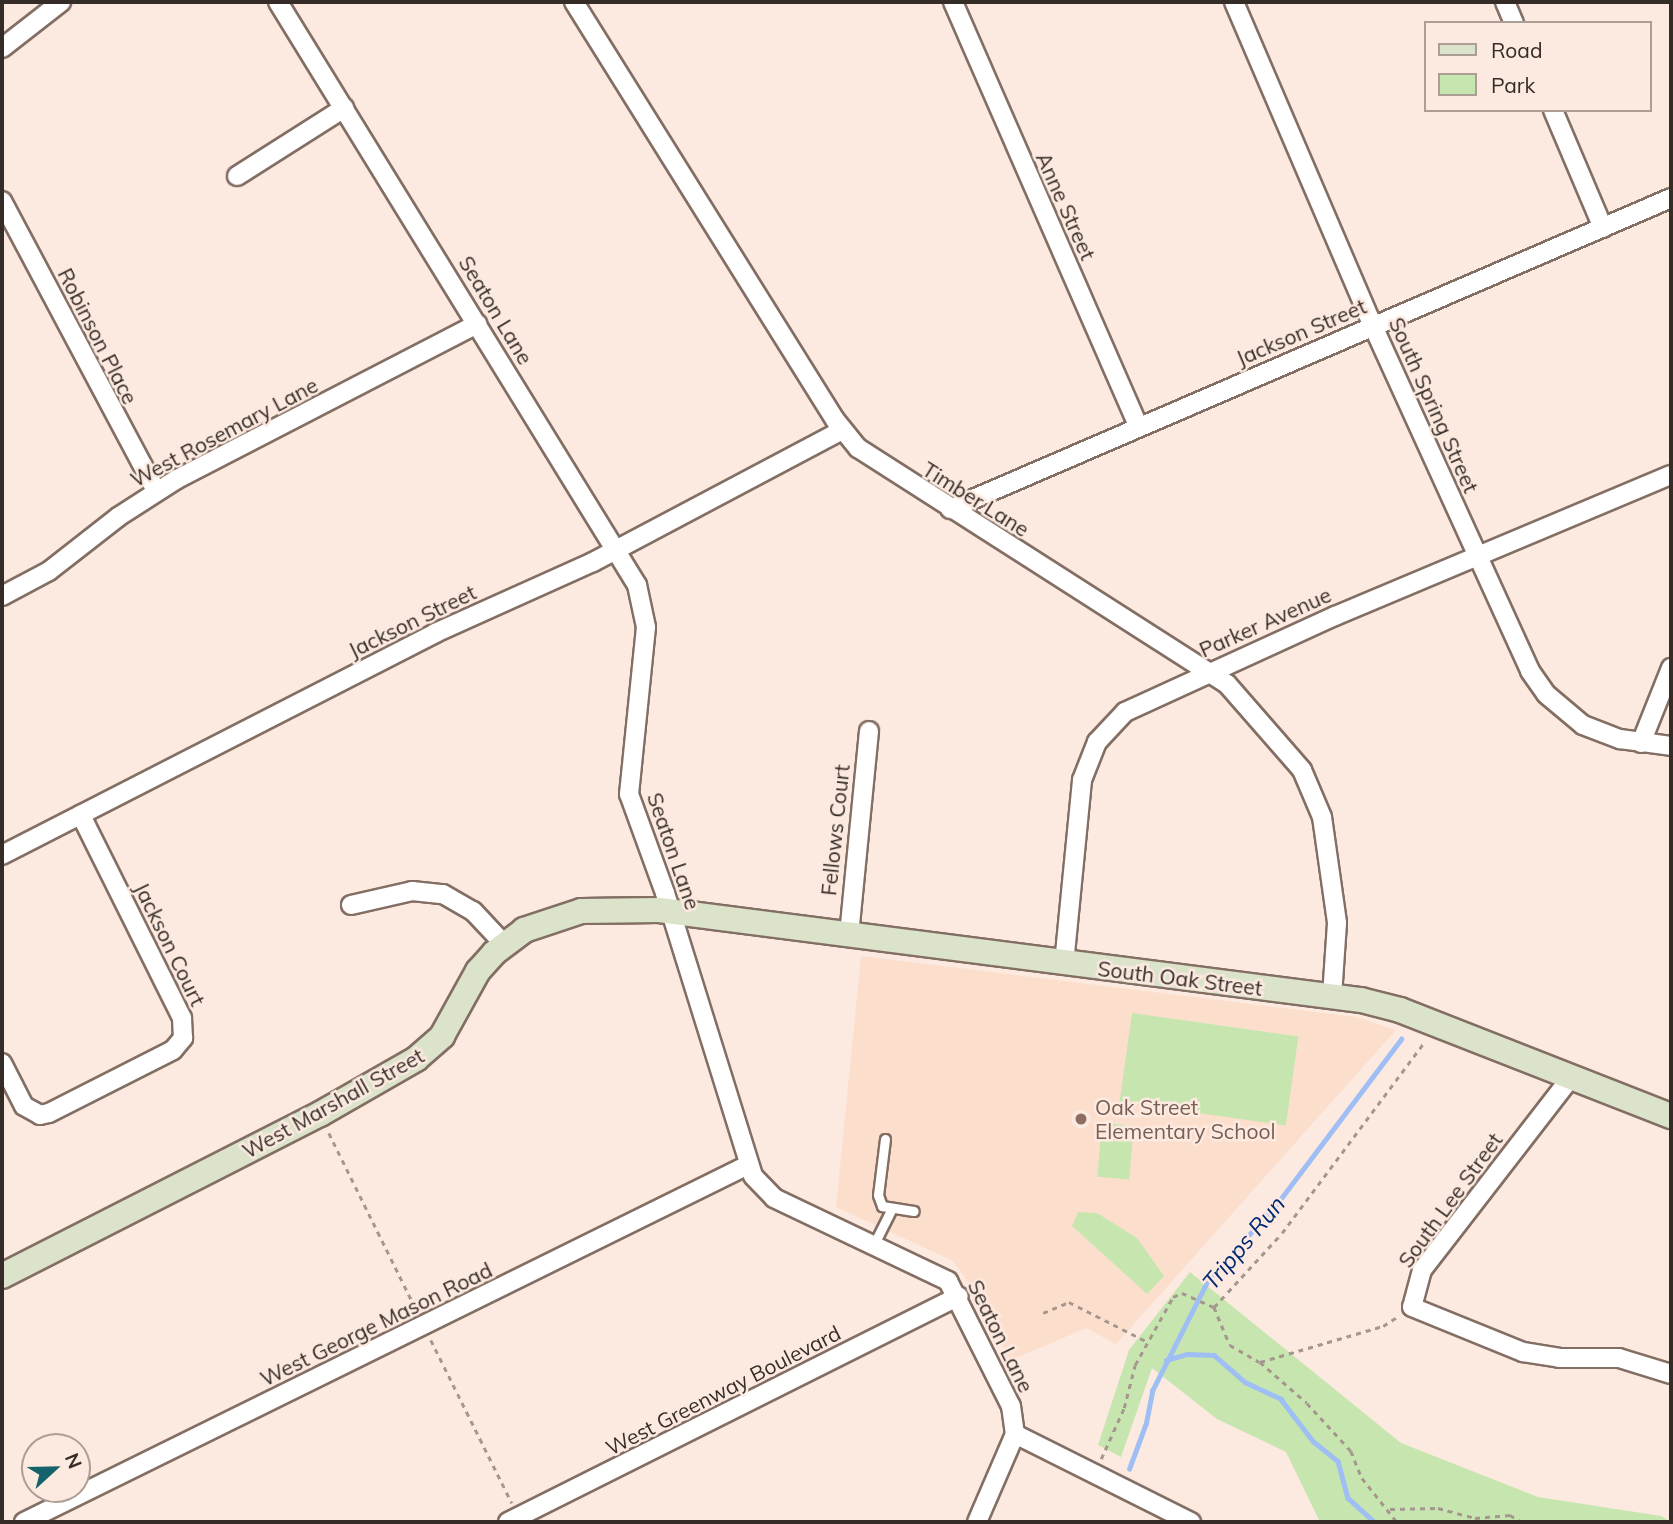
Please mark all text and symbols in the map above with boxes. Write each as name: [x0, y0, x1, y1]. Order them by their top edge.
legend: [1424, 21, 1652, 112]
text: Road: [1491, 37, 1542, 63]
text: Park: [1491, 72, 1535, 98]
street label: Anne Street: [1031, 148, 1101, 264]
street label: Seaton Lane: [454, 251, 538, 369]
street label: Robinson Place: [53, 264, 143, 408]
street label: Jackson Street: [1232, 293, 1370, 371]
street label: South Spring Street: [1384, 313, 1484, 497]
street label: West Rosemary Lane: [126, 372, 322, 492]
street label: Timber Lane: [918, 456, 1034, 542]
street label: Jackson Street: [344, 579, 480, 663]
street label: Parker Avenue: [1195, 582, 1335, 662]
street label: Fellows Court: [816, 763, 854, 897]
street label: Seaton Lane: [642, 789, 706, 913]
street label: Jackson Court: [129, 878, 211, 1010]
street label: South Oak Street: [1096, 955, 1264, 1001]
street label: West Marshall Street: [238, 1043, 428, 1163]
place label: Oak Street Elementary School: [1095, 1094, 1276, 1144]
marker: Oak Street Elementary School: [1073, 1111, 1089, 1127]
street label: South Lee Street: [1393, 1128, 1507, 1272]
water label: Tripps Run: [1197, 1191, 1291, 1295]
street label: West George Mason Road: [256, 1257, 496, 1391]
street label: Seaton Lane: [963, 1276, 1039, 1396]
street label: West Greenway Boulevard: [601, 1320, 845, 1460]
north arrow: [21, 1433, 91, 1503]
text: N: [60, 1450, 87, 1472]

